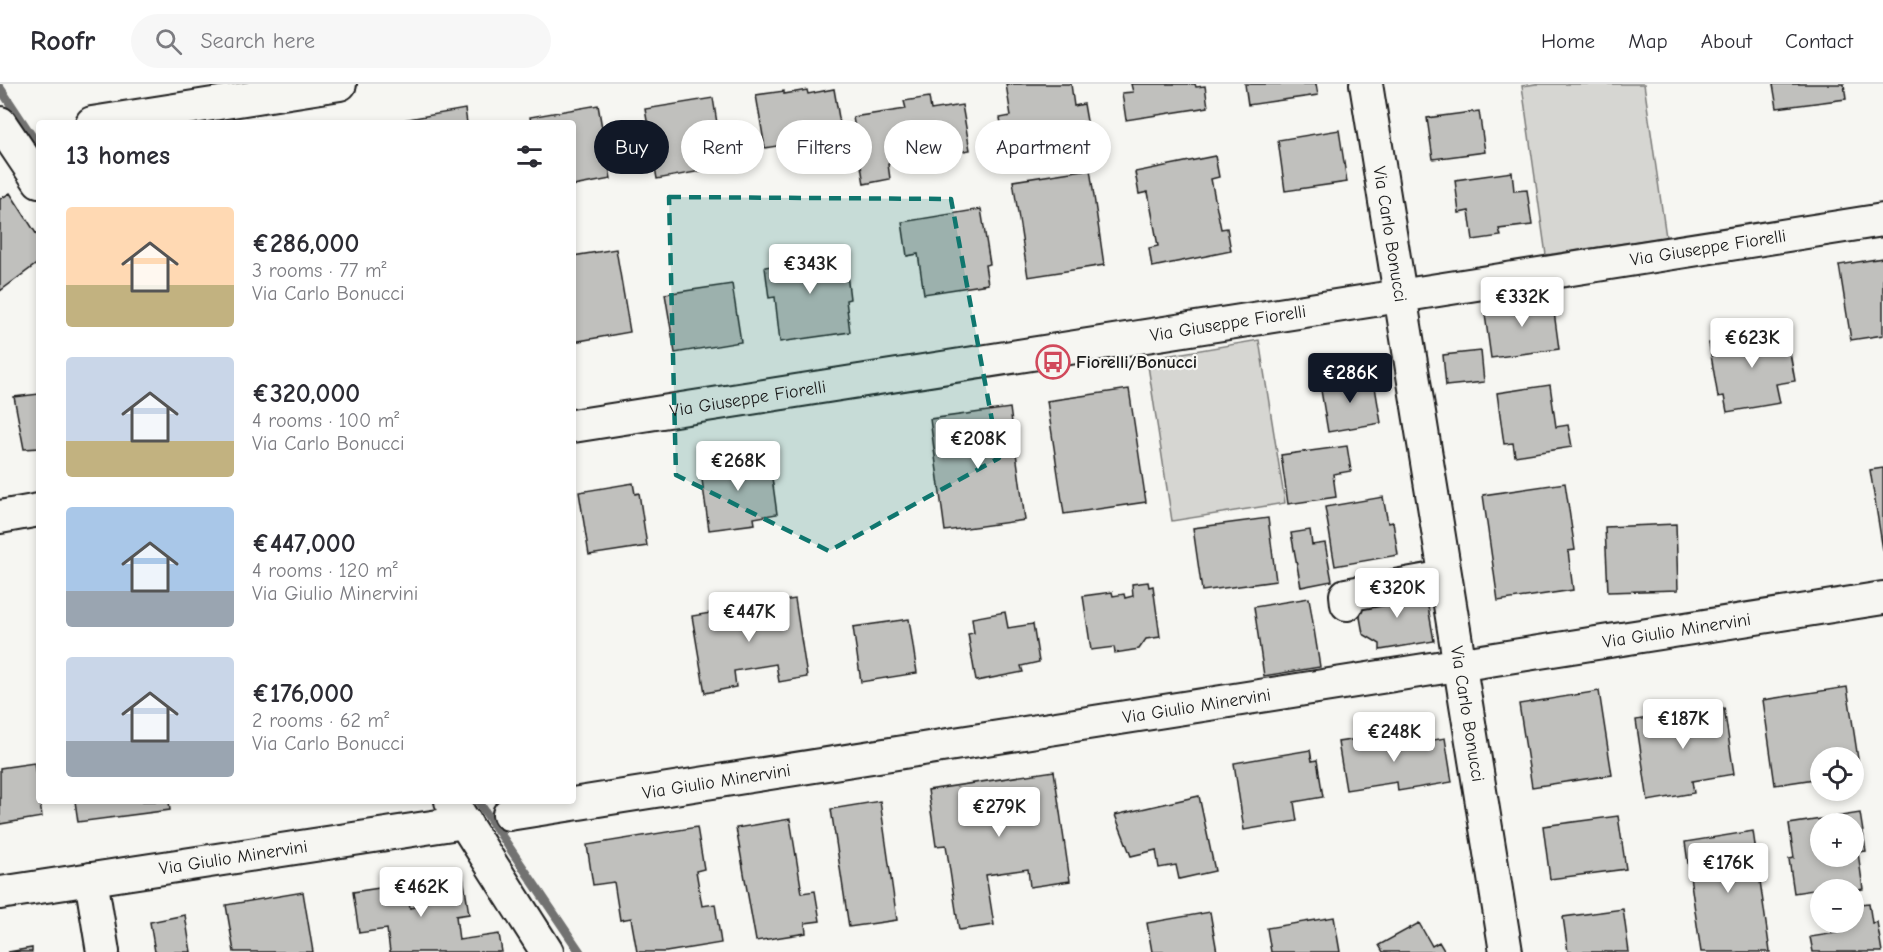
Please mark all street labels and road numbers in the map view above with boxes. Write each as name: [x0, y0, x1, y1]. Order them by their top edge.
street label: Via Carlo Bonucci: [1369, 165, 1412, 304]
street label: Via Giuseppe Fiorelli: [1629, 225, 1788, 270]
street label: Via Giuseppe Fiorelli: [1148, 300, 1308, 346]
street label: Via Giuseppe Fiorelli: [668, 376, 827, 421]
street label: Via Giulio Minervini: [1601, 608, 1752, 652]
street label: Via Carlo Bonucci: [1446, 644, 1489, 783]
street label: Via Giulio Minervini: [1121, 684, 1272, 728]
street label: Via Giulio Minervini: [641, 759, 792, 803]
street label: Via Giulio Minervini: [158, 836, 309, 879]

